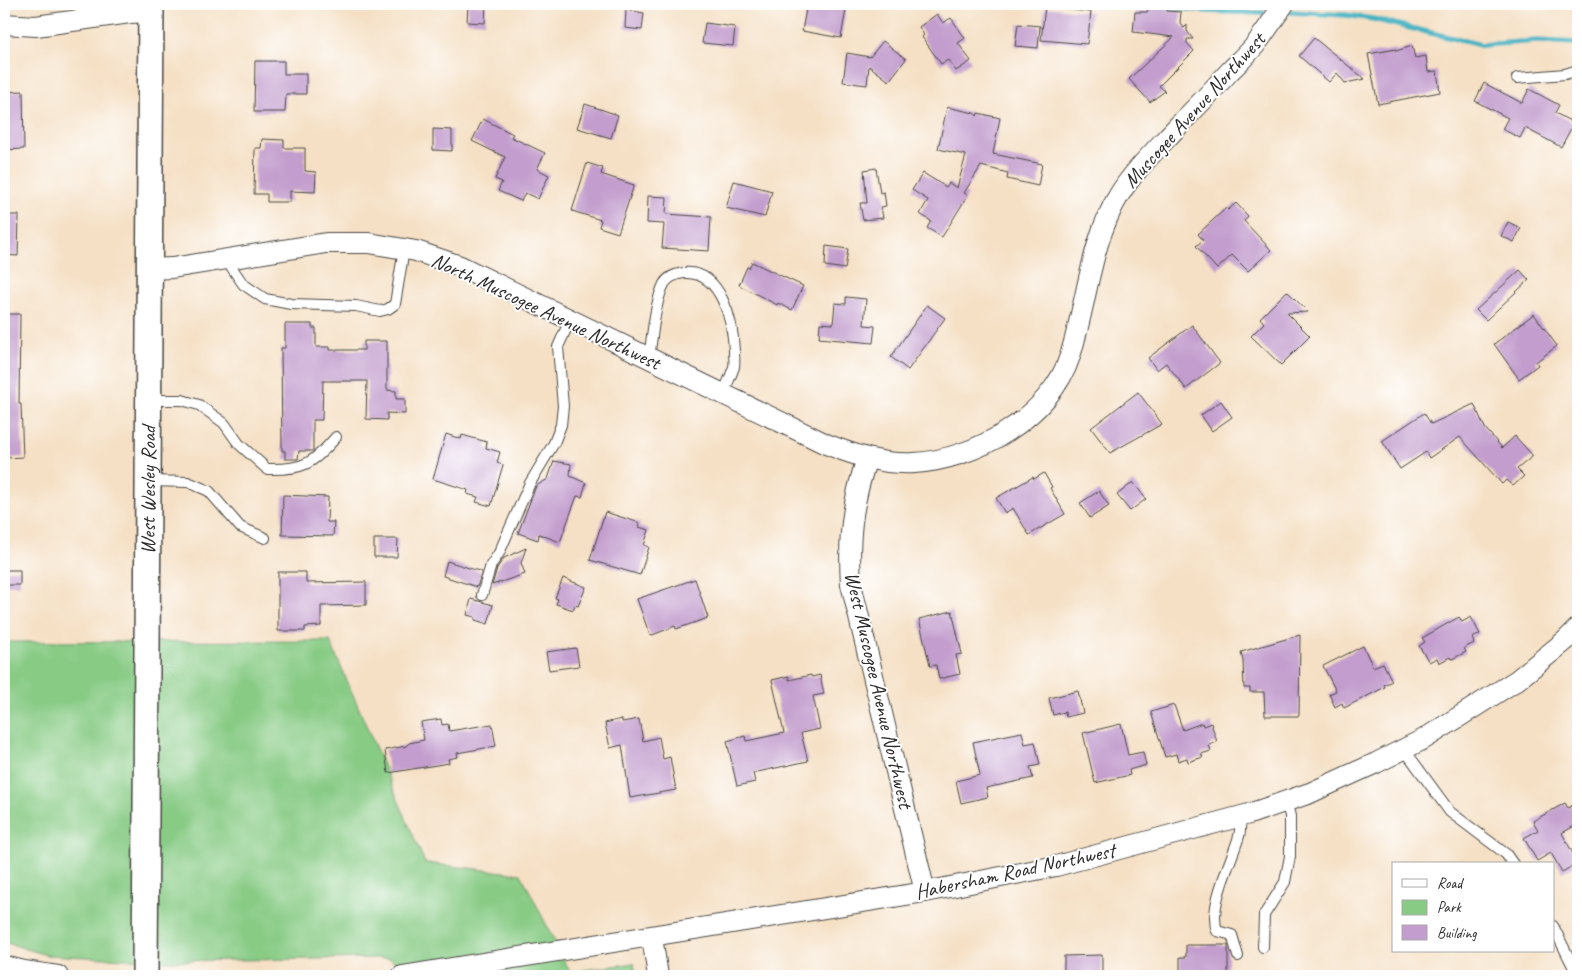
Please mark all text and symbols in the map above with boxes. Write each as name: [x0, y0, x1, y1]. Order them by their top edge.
street label: Muscogee Avenue Northwest: [1117, 25, 1272, 193]
street label: North Muscogee Avenue Northwest: [428, 247, 666, 376]
street label: West Wesley Road: [135, 423, 161, 554]
street label: West Muscogee Avenue Northwest: [839, 569, 919, 813]
street label: Habersham Road Northwest: [913, 837, 1120, 905]
legend: [1392, 862, 1554, 952]
text: Road: [1437, 874, 1464, 893]
text: Park: [1437, 898, 1462, 917]
text: Building: [1437, 924, 1477, 943]

